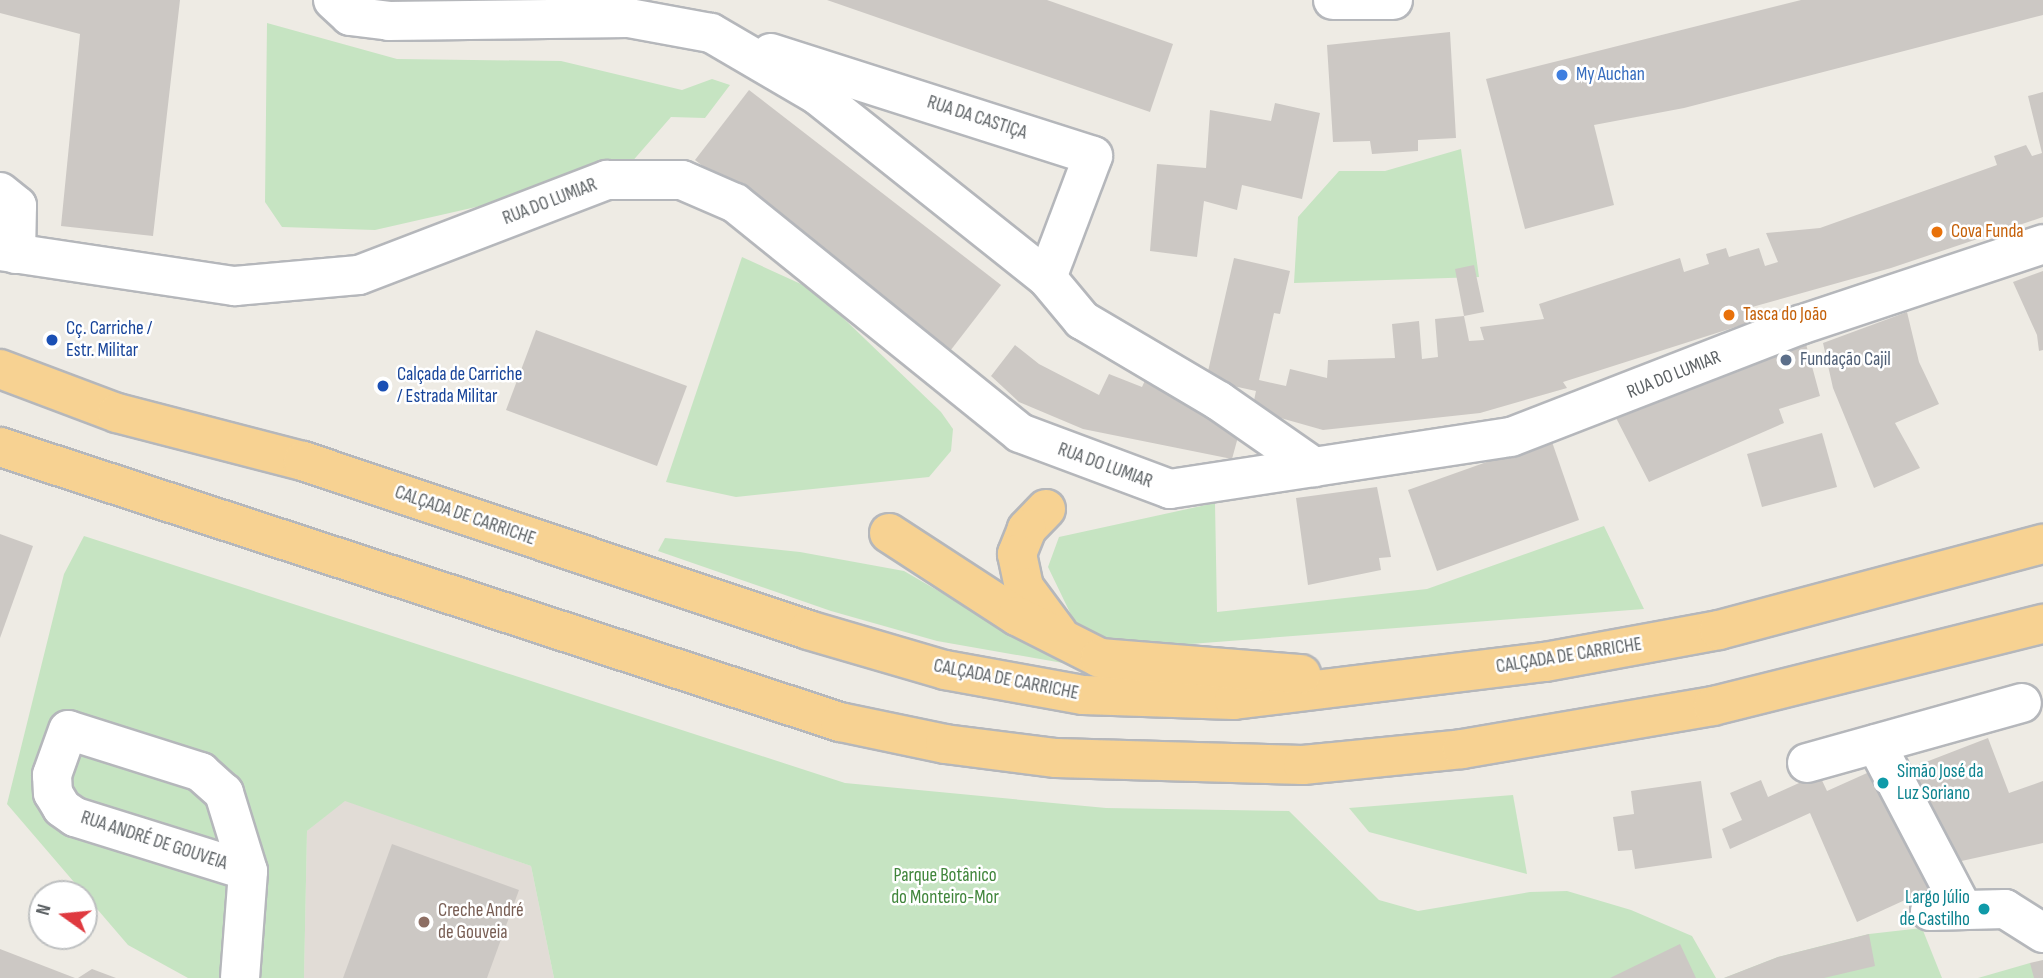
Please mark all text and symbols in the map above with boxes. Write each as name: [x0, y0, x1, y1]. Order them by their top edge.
place label: My Auchan: [1576, 64, 1645, 86]
marker: My Auchan: [1554, 67, 1570, 83]
street label: RUA DA CASTIÇA: [924, 91, 1030, 145]
street label: RUA DO LUMIAR: [500, 174, 600, 230]
place label: Cova Funda: [1951, 221, 2024, 243]
marker: Cova Funda: [1929, 224, 1945, 240]
place label: Tasca do João: [1743, 304, 1827, 326]
marker: Tasca do João: [1721, 307, 1737, 323]
place label: Cç. Carriche / Estr. Militar: [66, 318, 152, 362]
marker: Cç. Carriche / Estr. Militar: [44, 332, 60, 348]
street label: RUA DO LUMIAR: [1624, 346, 1724, 404]
place label: Fundação Cajil: [1800, 349, 1891, 371]
marker: Fundação Cajil: [1778, 352, 1794, 368]
place label: Calçada de Carriche / Estrada Militar: [397, 364, 522, 408]
marker: Calçada de Carriche / Estrada Militar: [375, 378, 391, 394]
street label: RUA DO LUMIAR: [1055, 438, 1155, 494]
street label: CALÇADA DE CARRICHE: [392, 481, 538, 551]
street label: CALÇADA DE CARRICHE: [1494, 633, 1644, 679]
street label: CALÇADA DE CARRICHE: [932, 655, 1080, 705]
place label: Simão José da Luz Soriano: [1897, 761, 1984, 805]
marker: Simão José da Luz Soriano: [1875, 775, 1891, 791]
street label: RUA ANDRÉ DE GOUVEIA: [78, 807, 230, 875]
park label: Parque Botânico do Monteiro-Mor: [891, 865, 999, 909]
north arrow: [28, 880, 98, 950]
place label: Largo Júlio de Castilho: [1900, 887, 1970, 931]
place label: Creche André de Gouveia: [438, 900, 524, 944]
marker: Largo Júlio de Castilho: [1976, 901, 1992, 917]
text: N: [32, 902, 57, 918]
marker: Creche André de Gouveia: [416, 914, 432, 930]

